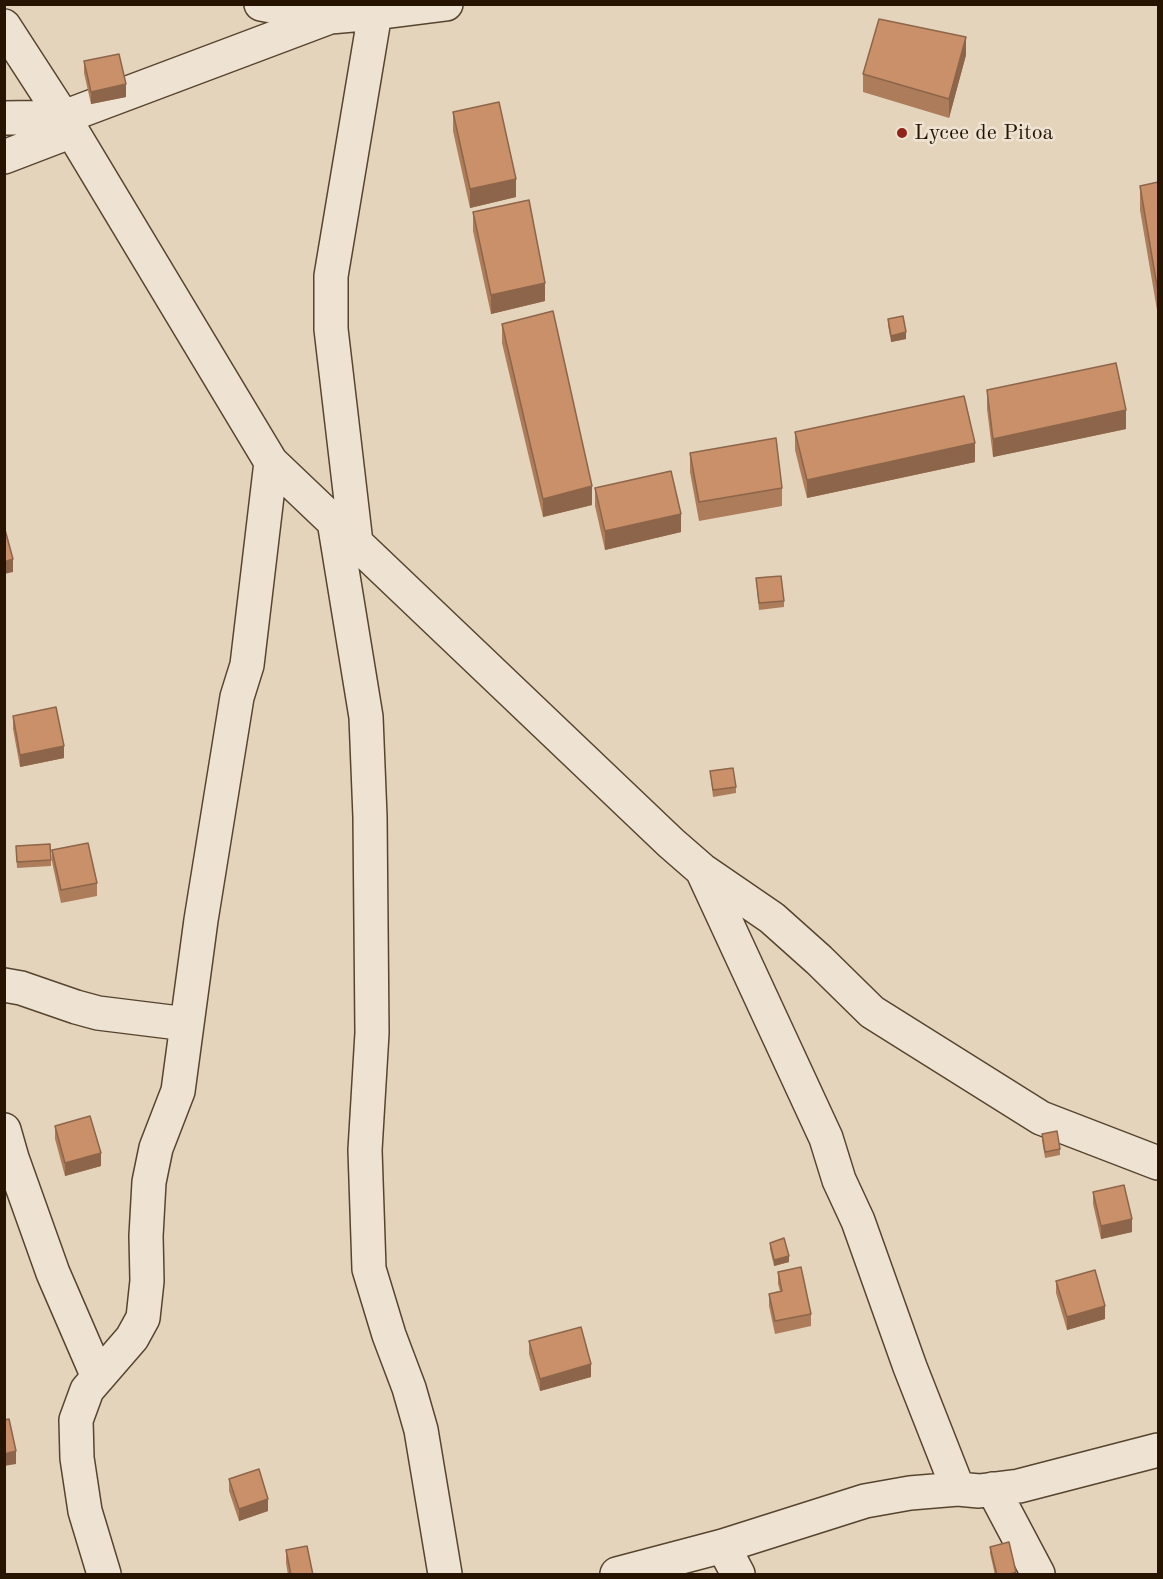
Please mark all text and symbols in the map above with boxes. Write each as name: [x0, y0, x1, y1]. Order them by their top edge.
place label: Lycee de Pitoa: [914, 120, 1053, 146]
marker: Lycee de Pitoa: [895, 126, 909, 140]

